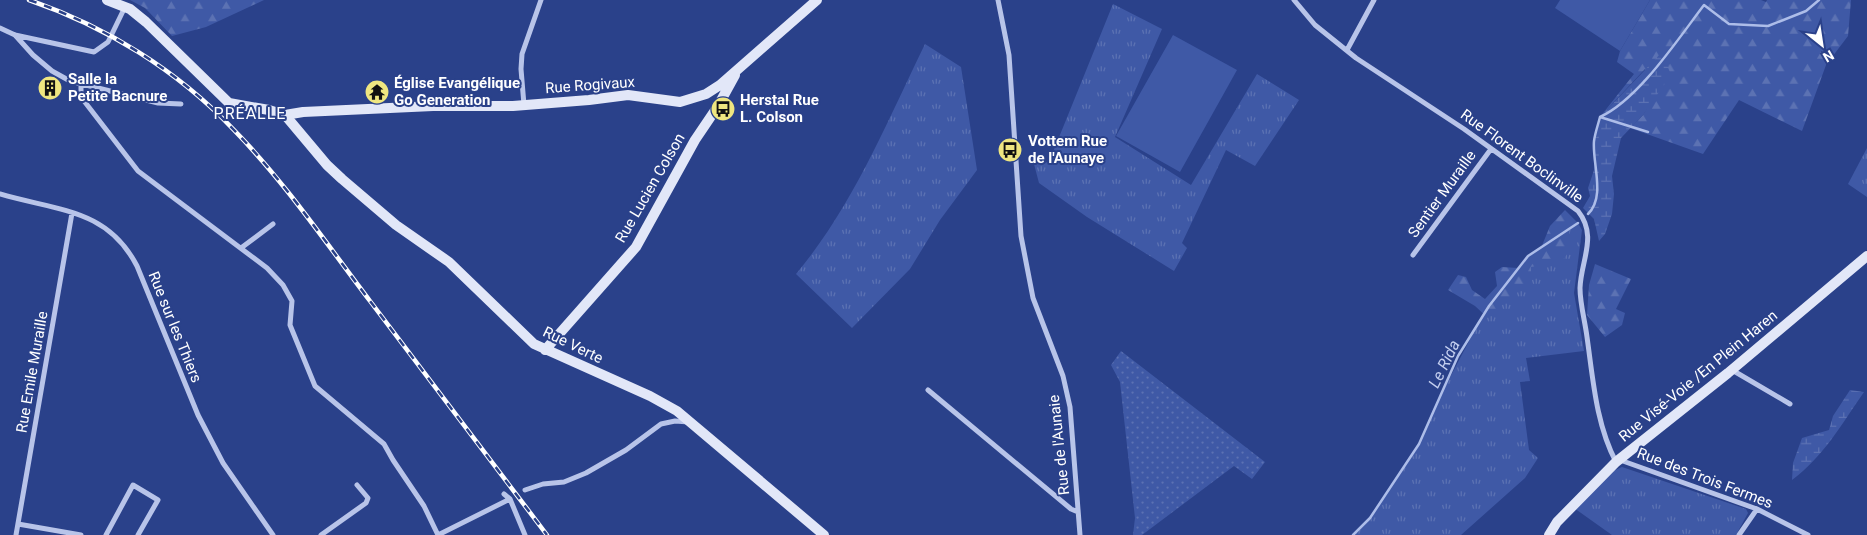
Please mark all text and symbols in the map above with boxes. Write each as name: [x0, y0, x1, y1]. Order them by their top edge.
north arrow: [1797, 20, 1847, 70]
text: N: [1820, 47, 1837, 66]
place label: Salle la Petite Bacnure: [68, 70, 167, 105]
street label: Rue Rogivaux: [544, 73, 636, 97]
place label: Église Evangélique Go Generation: [394, 74, 520, 109]
building icon: Salle la Petite Bacnure: [37, 75, 63, 101]
temple icon: Église Evangélique Go Generation: [364, 79, 390, 105]
place label: Herstal Rue L. Colson: [740, 91, 819, 126]
bus stop icon: Herstal Rue L. Colson: [710, 96, 736, 122]
district label: PRÉALLE: [214, 104, 286, 123]
street label: Rue Florent Boclinville: [1457, 106, 1587, 207]
street label: Rue Lucien Colson: [611, 130, 689, 246]
place label: Vottem Rue de l'Aunaye: [1028, 132, 1107, 167]
bus stop icon: Vottem Rue de l'Aunaye: [997, 137, 1023, 163]
street label: Sentier Muraille: [1404, 147, 1480, 241]
street label: Rue sur les Thiers: [144, 269, 206, 385]
street label: Rue Visé-Voie /En Plein Haren: [1615, 306, 1781, 446]
street label: Rue Emile Muraille: [12, 310, 52, 434]
street label: Rue Verte: [540, 323, 606, 367]
water label: Le Rida: [1424, 337, 1464, 391]
street label: Rue de l'Aunaie: [1045, 394, 1073, 496]
street label: Rue des Trois Fermes: [1635, 444, 1775, 512]

